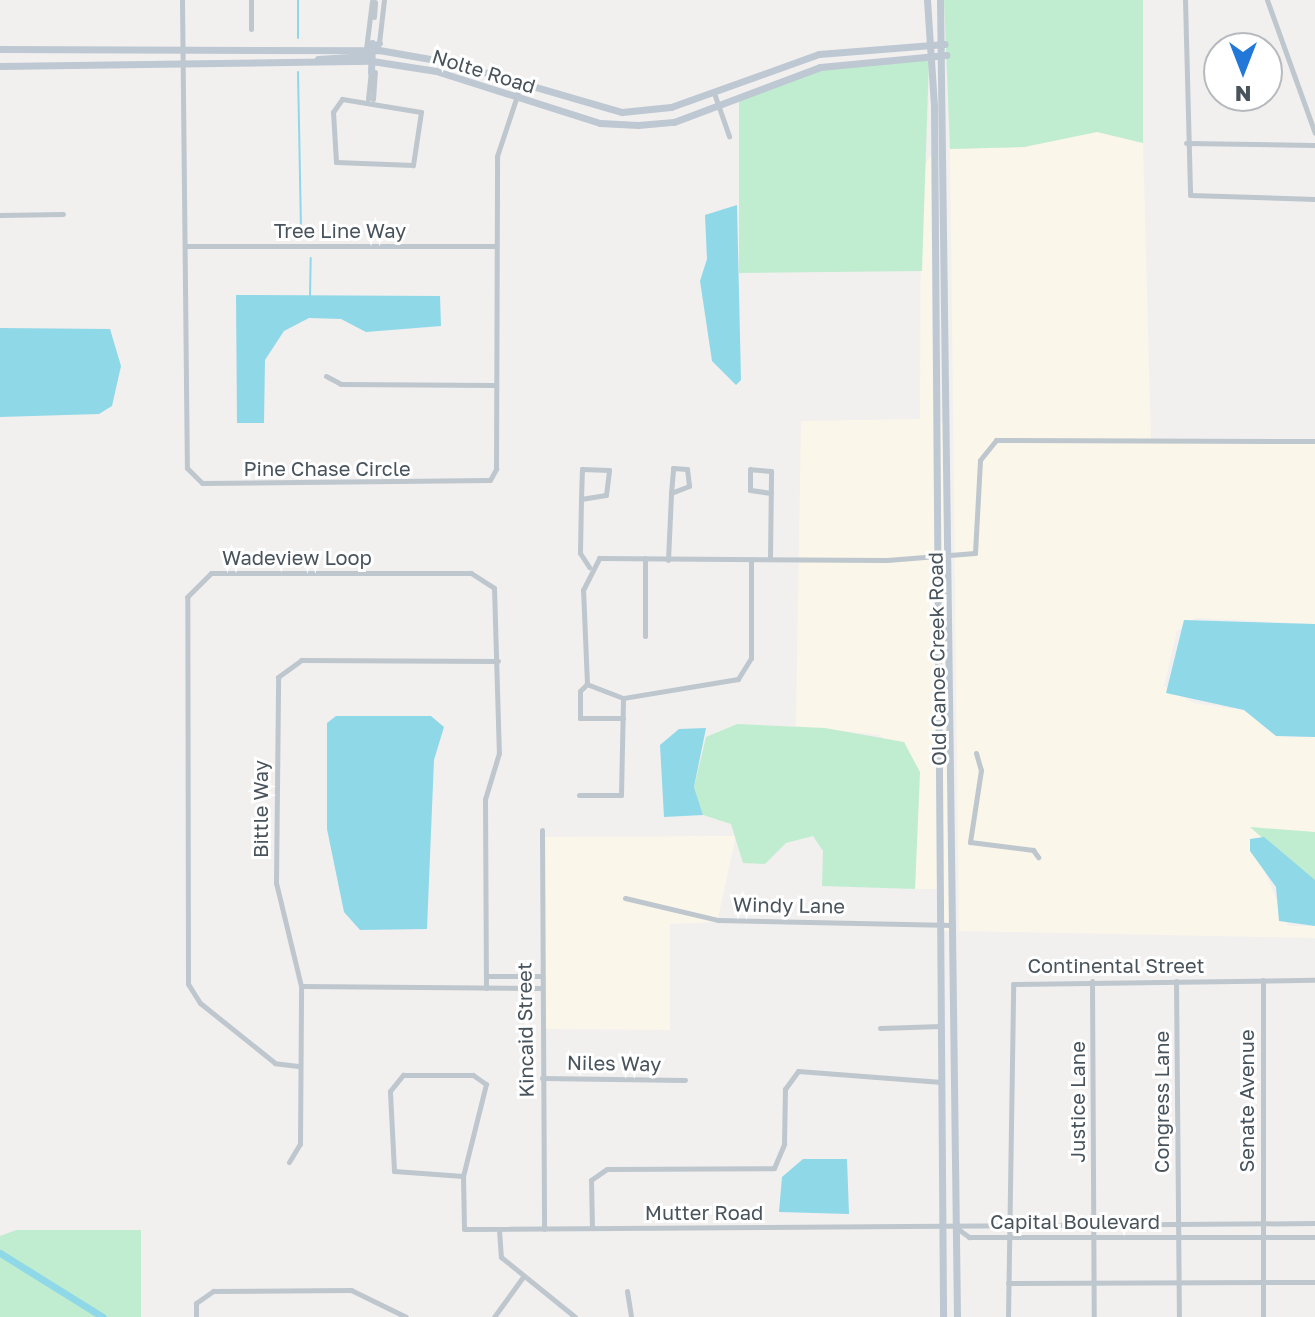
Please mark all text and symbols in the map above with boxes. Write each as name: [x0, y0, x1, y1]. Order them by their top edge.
north arrow: [1203, 32, 1283, 112]
street label: Nolte Road: [429, 44, 539, 98]
text: N: [1235, 81, 1251, 108]
street label: Tree Line Way: [274, 218, 406, 242]
street label: Pine Chase Circle: [243, 456, 411, 480]
street label: Wadeview Loop: [222, 545, 372, 569]
street label: Old Canoe Creek Road: [923, 552, 951, 766]
street label: Bittle Way: [248, 760, 272, 858]
street label: Windy Lane: [733, 892, 845, 918]
street label: Continental Street: [1028, 953, 1204, 977]
street label: Kincaid Street: [512, 962, 538, 1098]
street label: Senate Avenue: [1234, 1030, 1258, 1172]
street label: Congress Lane: [1149, 1031, 1173, 1173]
street label: Justice Lane: [1065, 1041, 1089, 1163]
street label: Niles Way: [567, 1050, 661, 1076]
street label: Mutter Road: [645, 1200, 763, 1224]
street label: Capital Boulevard: [990, 1209, 1160, 1233]

